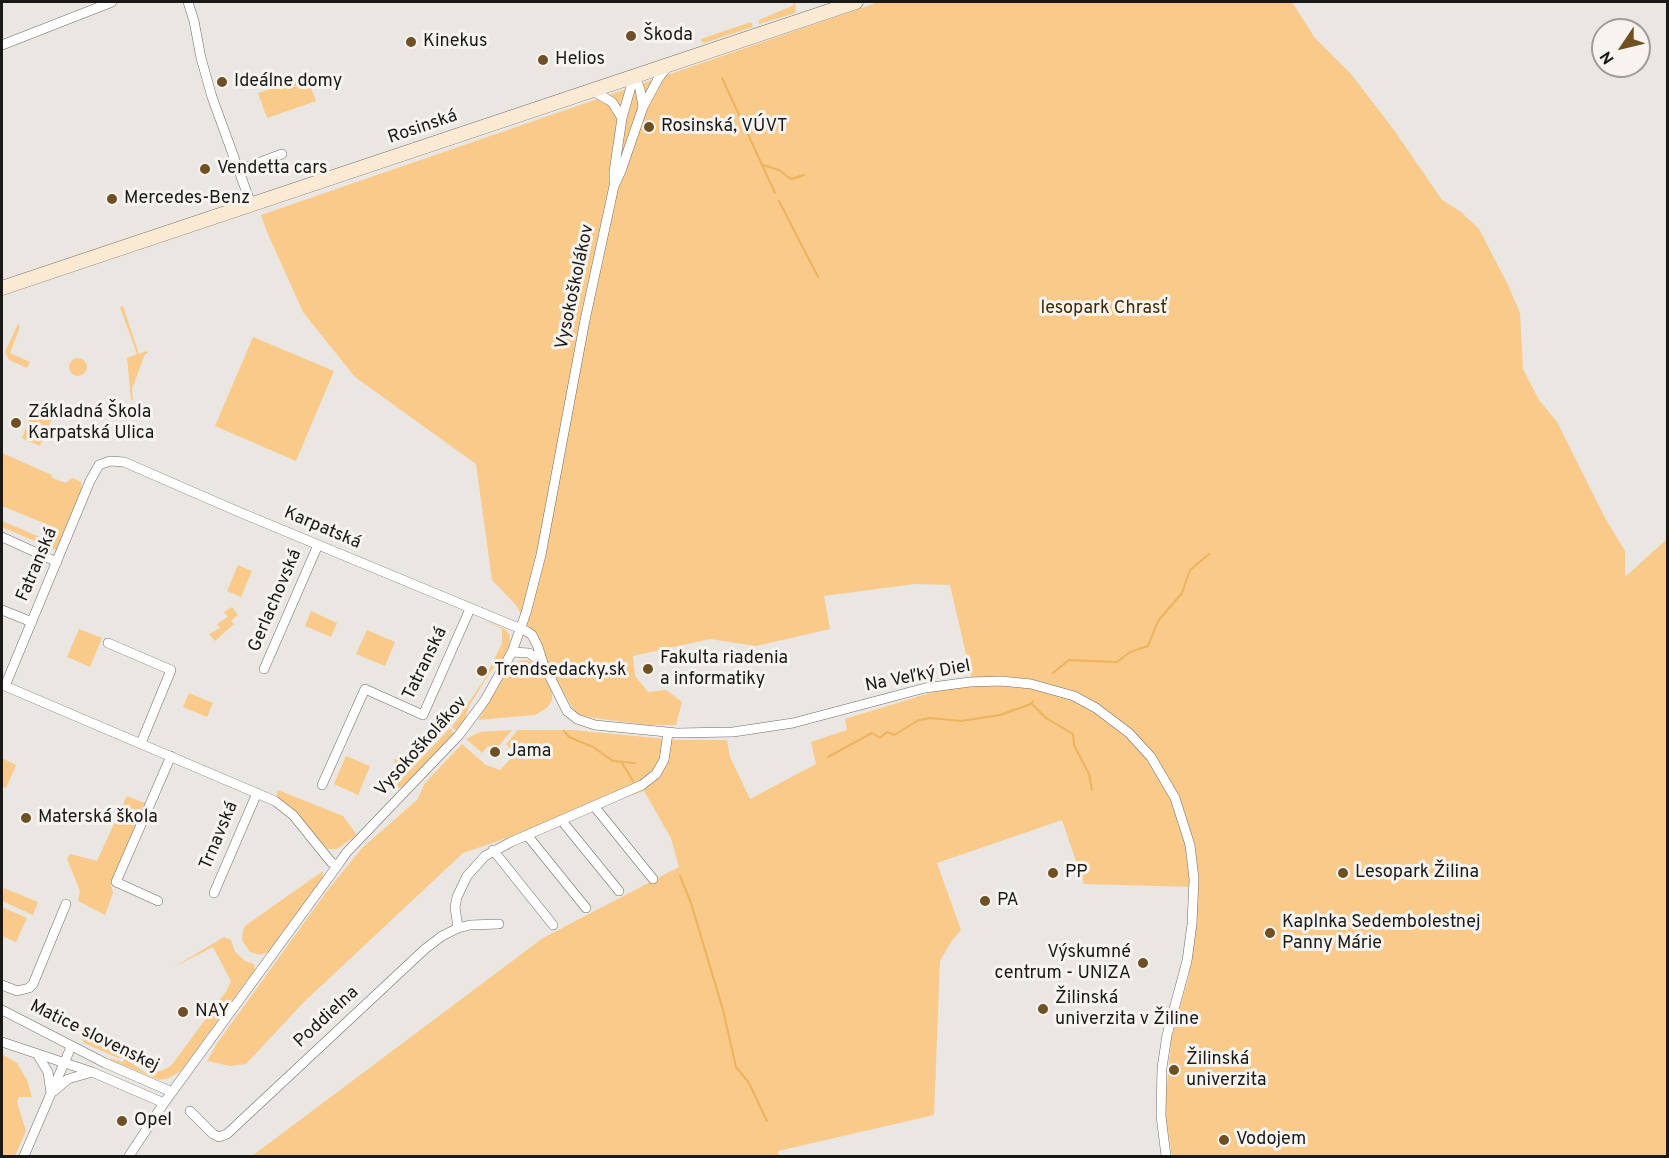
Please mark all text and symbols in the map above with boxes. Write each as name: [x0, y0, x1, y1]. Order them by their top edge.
north arrow: [1591, 18, 1651, 78]
place label: Škoda: [643, 25, 693, 47]
marker: Škoda: [624, 29, 638, 43]
place label: Kinekus: [423, 31, 487, 53]
marker: Kinekus: [404, 35, 418, 49]
text: N: [1596, 47, 1619, 68]
place label: Helios: [555, 49, 605, 71]
marker: Helios: [536, 53, 550, 67]
place label: Ideálne domy: [234, 71, 342, 93]
marker: Ideálne domy: [215, 75, 229, 89]
street label: Rosinská: [385, 106, 461, 150]
place label: Rosinská, VÚVT: [661, 116, 787, 138]
marker: Rosinská, VÚVT: [642, 120, 656, 134]
place label: Vendetta cars: [217, 158, 328, 180]
marker: Vendetta cars: [198, 162, 212, 176]
place label: Mercedes-Benz: [124, 188, 250, 210]
marker: Mercedes-Benz: [105, 192, 119, 206]
street label: Vysokoškolákov: [552, 223, 600, 351]
park label: lesopark Chrasť: [1041, 298, 1167, 320]
place label: Základná Škola Karpatská Ulica: [28, 402, 154, 444]
marker: Základná Škola Karpatská Ulica: [9, 416, 23, 430]
street label: Karpatská: [280, 503, 364, 555]
street label: Fatranská: [13, 525, 63, 605]
street label: Gerlachovská: [245, 546, 307, 656]
street label: Tatranská: [399, 624, 453, 704]
place label: Fakulta riadenia a informatiky: [660, 648, 788, 690]
street label: Na Veľký Diel: [863, 656, 973, 698]
place label: Trendsedacky.sk: [494, 660, 627, 682]
marker: Fakulta riadenia a informatiky: [641, 662, 655, 676]
marker: Trendsedacky.sk: [475, 664, 489, 678]
street label: Vysokoškolákov: [371, 692, 473, 802]
place label: Jama: [507, 741, 551, 763]
marker: Jama: [488, 745, 502, 759]
street label: Trnavská: [196, 799, 244, 873]
place label: Materská škola: [38, 807, 158, 829]
marker: Materská škola: [19, 811, 33, 825]
place label: PP: [1065, 862, 1088, 884]
place label: Lesopark Žilina: [1355, 862, 1479, 884]
marker: PP: [1046, 866, 1060, 880]
marker: Lesopark Žilina: [1336, 866, 1350, 880]
place label: PA: [997, 890, 1019, 912]
marker: PA: [978, 894, 992, 908]
place label: Kaplnka Sedembolestnej Panny Márie: [1282, 912, 1481, 954]
marker: Kaplnka Sedembolestnej Panny Márie: [1263, 926, 1277, 940]
place label: Výskumné centrum - UNIZA: [995, 942, 1131, 984]
marker: Výskumné centrum - UNIZA: [1136, 956, 1150, 970]
street label: Poddielna: [290, 983, 364, 1053]
place label: Žilinská univerzita v Žiline: [1055, 988, 1199, 1030]
street label: Matice slovenskej: [26, 996, 162, 1078]
place label: NAY: [195, 1001, 230, 1023]
marker: Žilinská univerzita v Žiline: [1036, 1002, 1050, 1016]
marker: NAY: [176, 1005, 190, 1019]
place label: Žilinská univerzita: [1186, 1049, 1267, 1092]
marker: Žilinská univerzita: [1167, 1063, 1181, 1077]
place label: Opel: [134, 1110, 172, 1132]
marker: Opel: [115, 1114, 129, 1128]
place label: Vodojem: [1236, 1129, 1306, 1151]
marker: Vodojem: [1217, 1133, 1231, 1147]

